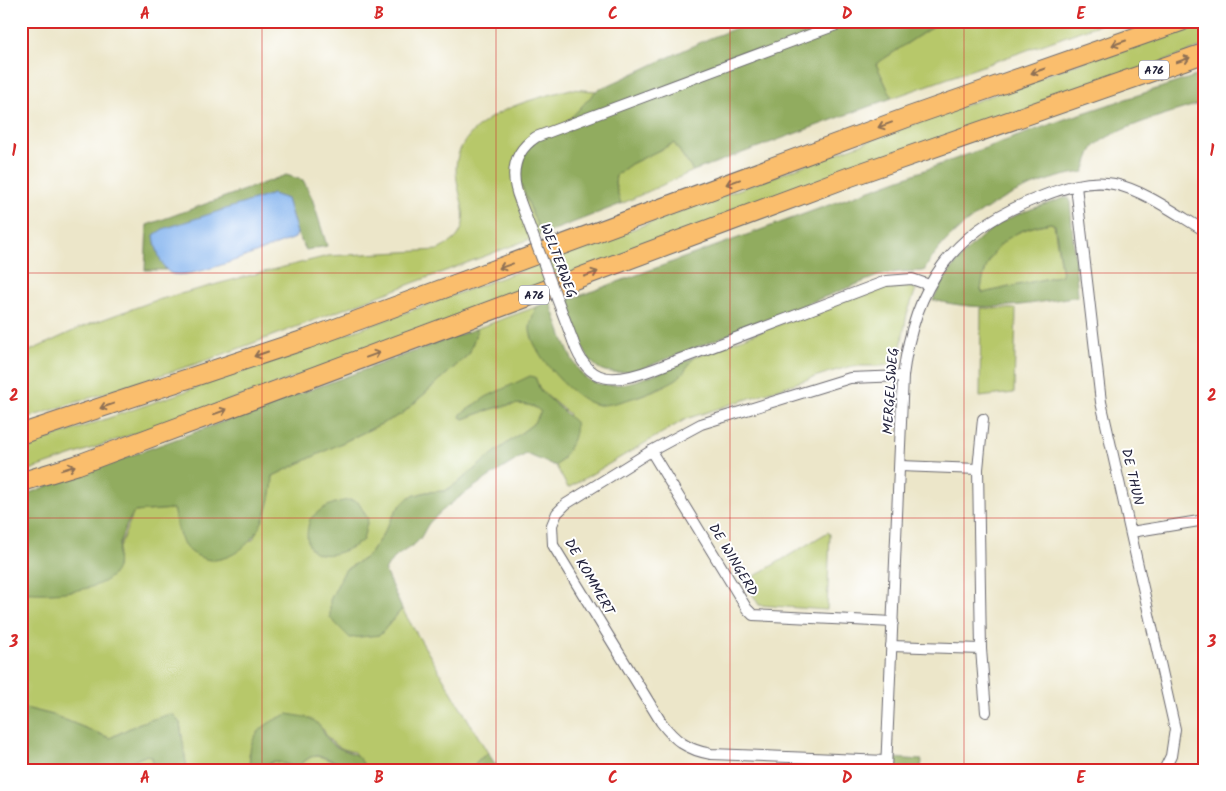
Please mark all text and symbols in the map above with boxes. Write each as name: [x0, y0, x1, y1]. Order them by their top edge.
text: A: [140, 2, 150, 27]
text: B: [374, 2, 384, 27]
text: C: [608, 2, 618, 27]
text: D: [842, 2, 853, 27]
text: E: [1077, 2, 1087, 27]
one-way arrow: [1112, 39, 1128, 48]
one-way arrow: [1174, 55, 1190, 65]
road number: A76: [1139, 60, 1169, 80]
one-way arrow: [1031, 67, 1046, 76]
one-way arrow: [878, 121, 893, 130]
text: 1: [12, 139, 17, 164]
text: 1: [1210, 139, 1215, 164]
one-way arrow: [725, 178, 741, 187]
street label: WELTERWEG: [534, 220, 582, 302]
one-way arrow: [499, 262, 514, 271]
one-way arrow: [582, 269, 598, 278]
road number: A76: [519, 286, 549, 304]
street label: MERGELSWEG: [877, 347, 905, 435]
one-way arrow: [253, 350, 269, 359]
one-way arrow: [364, 350, 380, 359]
text: 2: [9, 384, 19, 409]
text: 2: [1207, 384, 1217, 409]
one-way arrow: [99, 402, 115, 411]
one-way arrow: [212, 407, 227, 416]
street label: DE THUN: [1115, 446, 1149, 508]
one-way arrow: [59, 462, 75, 472]
street label: DE WINGERD: [703, 519, 763, 601]
street label: DE KOMMERT: [558, 534, 621, 621]
text: 3: [9, 630, 19, 655]
text: 3: [1207, 630, 1217, 655]
text: A: [140, 766, 150, 791]
text: B: [374, 766, 384, 791]
text: C: [608, 766, 618, 791]
text: D: [842, 766, 853, 791]
text: E: [1077, 766, 1087, 791]

